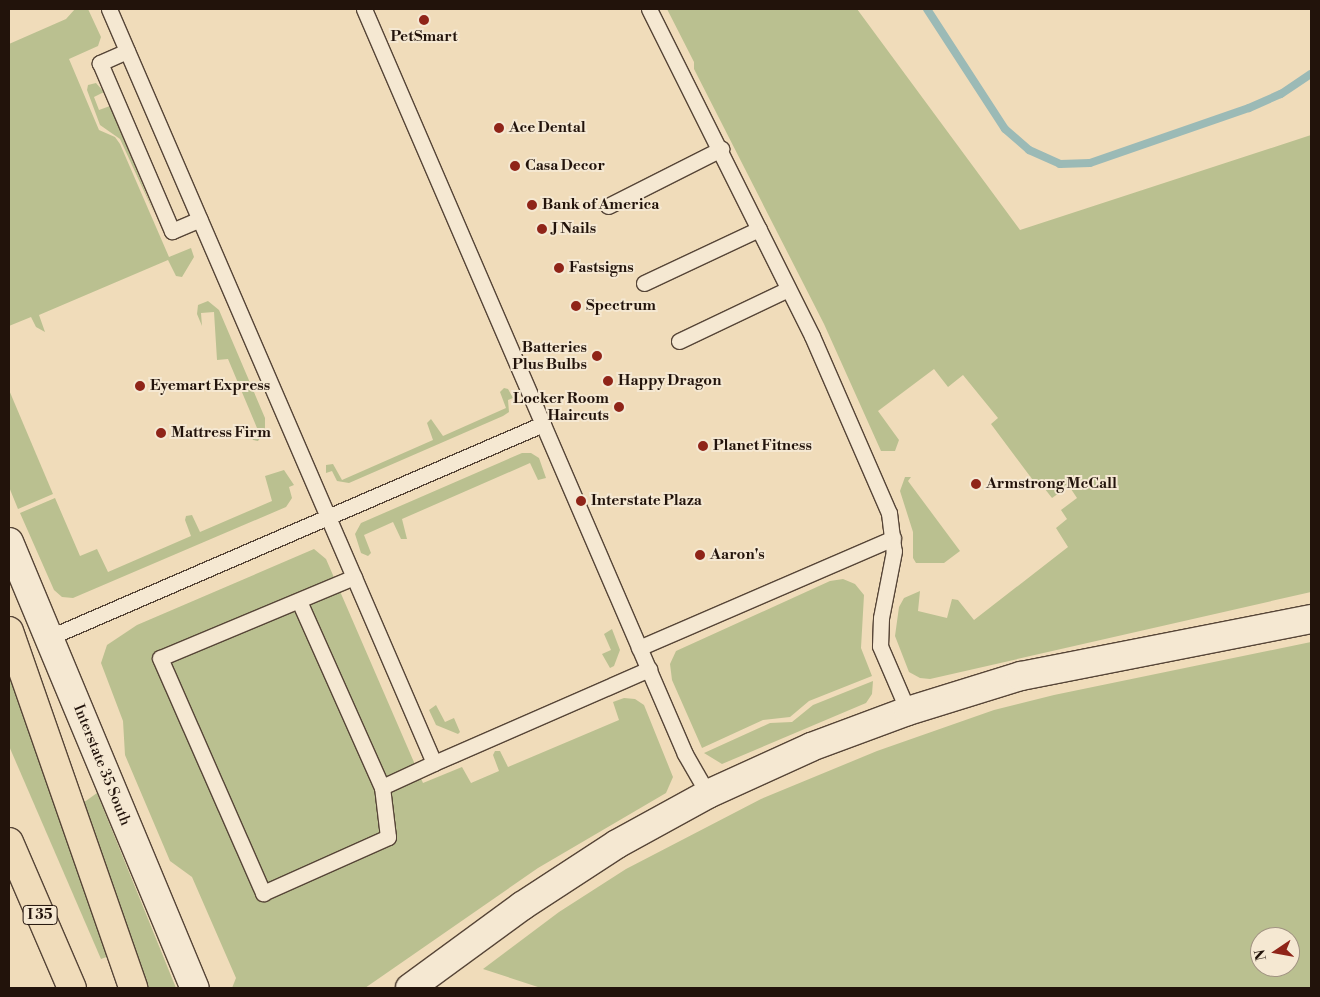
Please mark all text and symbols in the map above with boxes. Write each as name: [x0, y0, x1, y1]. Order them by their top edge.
marker: PetSmart: [418, 14, 430, 26]
place label: PetSmart: [391, 28, 457, 46]
place label: Ace Dental: [509, 119, 586, 137]
marker: Ace Dental: [493, 122, 505, 134]
place label: Casa Decor: [525, 157, 605, 175]
marker: Casa Decor: [509, 160, 521, 172]
place label: Bank of America: [542, 196, 659, 214]
marker: Bank of America: [526, 199, 538, 211]
place label: J Nails: [552, 220, 596, 238]
marker: J Nails: [536, 223, 548, 235]
place label: Fastsigns: [569, 259, 634, 277]
marker: Fastsigns: [553, 262, 565, 274]
place label: Spectrum: [586, 297, 656, 315]
marker: Spectrum: [570, 300, 582, 312]
place label: Batteries Plus Bulbs: [512, 338, 587, 373]
marker: Batteries Plus Bulbs: [591, 350, 603, 362]
place label: Happy Dragon: [618, 372, 721, 390]
marker: Happy Dragon: [602, 375, 614, 387]
place label: Eyemart Express: [150, 377, 270, 395]
marker: Eyemart Express: [134, 380, 146, 392]
place label: Locker Room Haircuts: [513, 389, 609, 424]
marker: Locker Room Haircuts: [613, 401, 625, 413]
place label: Mattress Firm: [171, 424, 271, 442]
marker: Mattress Firm: [155, 427, 167, 439]
place label: Planet Fitness: [713, 437, 812, 455]
marker: Planet Fitness: [697, 440, 709, 452]
place label: Armstrong McCall: [986, 475, 1117, 493]
marker: Armstrong McCall: [970, 478, 982, 490]
place label: Interstate Plaza: [591, 492, 702, 510]
marker: Interstate Plaza: [575, 495, 587, 507]
place label: Aaron's: [710, 546, 765, 564]
marker: Aaron's: [694, 549, 706, 561]
street label: Interstate 35 South: [69, 702, 135, 828]
road number: I 35: [22, 904, 58, 926]
north arrow: [1250, 927, 1300, 977]
text: N: [1251, 948, 1271, 962]

